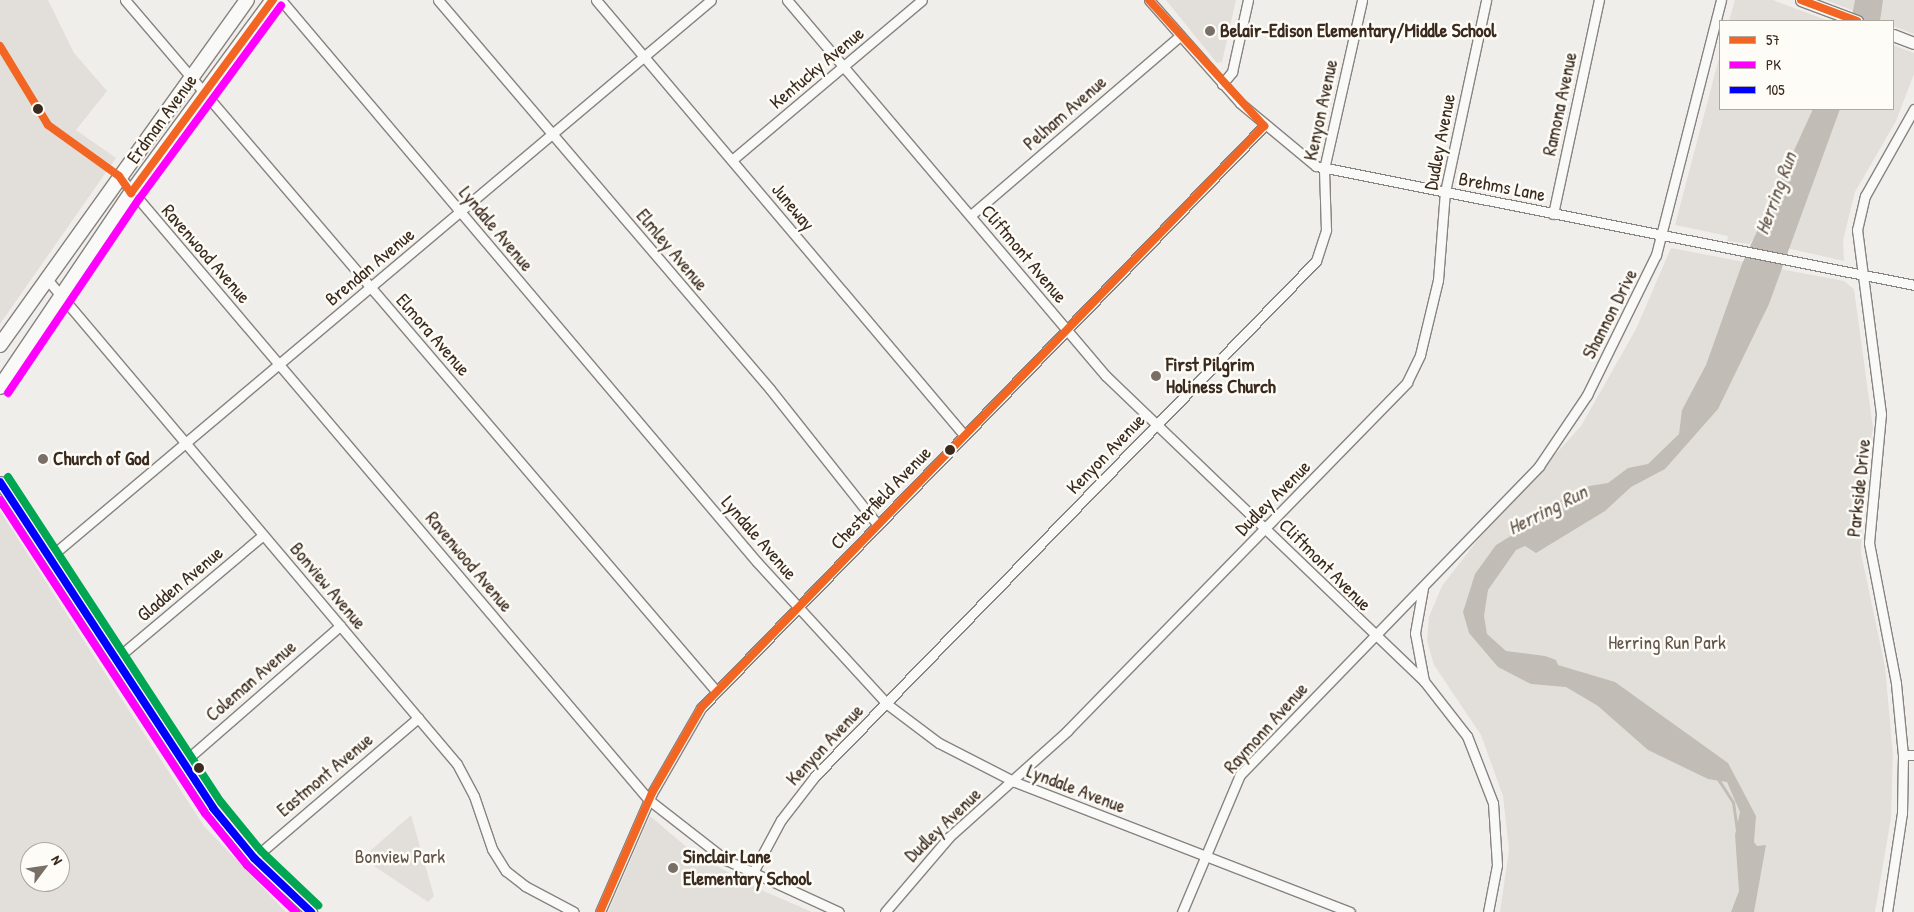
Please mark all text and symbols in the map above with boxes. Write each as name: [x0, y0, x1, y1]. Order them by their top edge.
place label: Belair-Edison Elementary/Middle School: [1220, 20, 1496, 42]
legend: [1719, 20, 1894, 110]
street label: Kentucky Avenue: [765, 22, 869, 114]
marker: Belair-Edison Elementary/Middle School: [1204, 25, 1216, 37]
text: 57: [1766, 29, 1780, 50]
street label: Ramona Avenue: [1538, 50, 1582, 158]
text: PK: [1766, 54, 1781, 75]
street label: Kenyon Avenue: [1299, 57, 1343, 163]
street label: Erdman Avenue: [122, 70, 202, 168]
street label: Pelham Avenue: [1019, 71, 1111, 155]
text: 105: [1766, 79, 1785, 100]
street label: Dudley Avenue: [1420, 92, 1460, 192]
unlabelled marker: [33, 104, 43, 114]
water label: Herring Run: [1749, 149, 1801, 237]
street label: Brehms Lane: [1457, 167, 1547, 207]
street label: Juneway: [767, 179, 819, 235]
street label: Lyndale Avenue: [454, 182, 538, 276]
street label: Ravenwood Avenue: [157, 200, 255, 308]
street label: Cliftmont Avenue: [976, 200, 1072, 308]
street label: Elmley Avenue: [631, 205, 713, 295]
street label: Brendan Avenue: [321, 223, 419, 311]
street label: Shannon Drive: [1578, 265, 1642, 363]
street label: Elmora Avenue: [391, 289, 475, 381]
place label: First Pilgrim Holiness Church: [1166, 354, 1276, 398]
marker: First Pilgrim Holiness Church: [1150, 370, 1162, 382]
street label: Kenyon Avenue: [1062, 409, 1150, 499]
street label: Parkside Drive: [1843, 438, 1875, 538]
street label: Chesterfield Avenue: [826, 442, 936, 554]
unlabelled marker: [945, 445, 955, 455]
place label: Church of God: [53, 448, 149, 470]
marker: Church of God: [37, 453, 49, 465]
street label: Dudley Avenue: [1231, 456, 1315, 540]
water label: Herring Run: [1503, 479, 1591, 539]
street label: Lyndale Avenue: [716, 491, 802, 585]
street label: Ravenwood Avenue: [420, 507, 518, 617]
street label: Cliftmont Avenue: [1274, 514, 1376, 616]
street label: Bonview Avenue: [285, 538, 371, 634]
street label: Gladden Avenue: [132, 541, 228, 627]
park label: Herring Run Park: [1608, 632, 1726, 654]
street label: Coleman Avenue: [201, 636, 301, 726]
street label: Raymonn Avenue: [1219, 678, 1313, 778]
street label: Kenyon Avenue: [782, 700, 868, 790]
street label: Eastmont Avenue: [272, 728, 378, 822]
street label: Lyndale Avenue: [1023, 760, 1129, 818]
unlabelled marker: [194, 763, 204, 773]
street label: Dudley Avenue: [900, 783, 986, 867]
north arrow: [20, 842, 70, 892]
park label: Bonview Park: [355, 846, 445, 868]
place label: Sinclair Lane Elementary School: [683, 846, 811, 890]
text: N: [47, 851, 67, 868]
marker: Sinclair Lane Elementary School: [667, 862, 679, 874]

